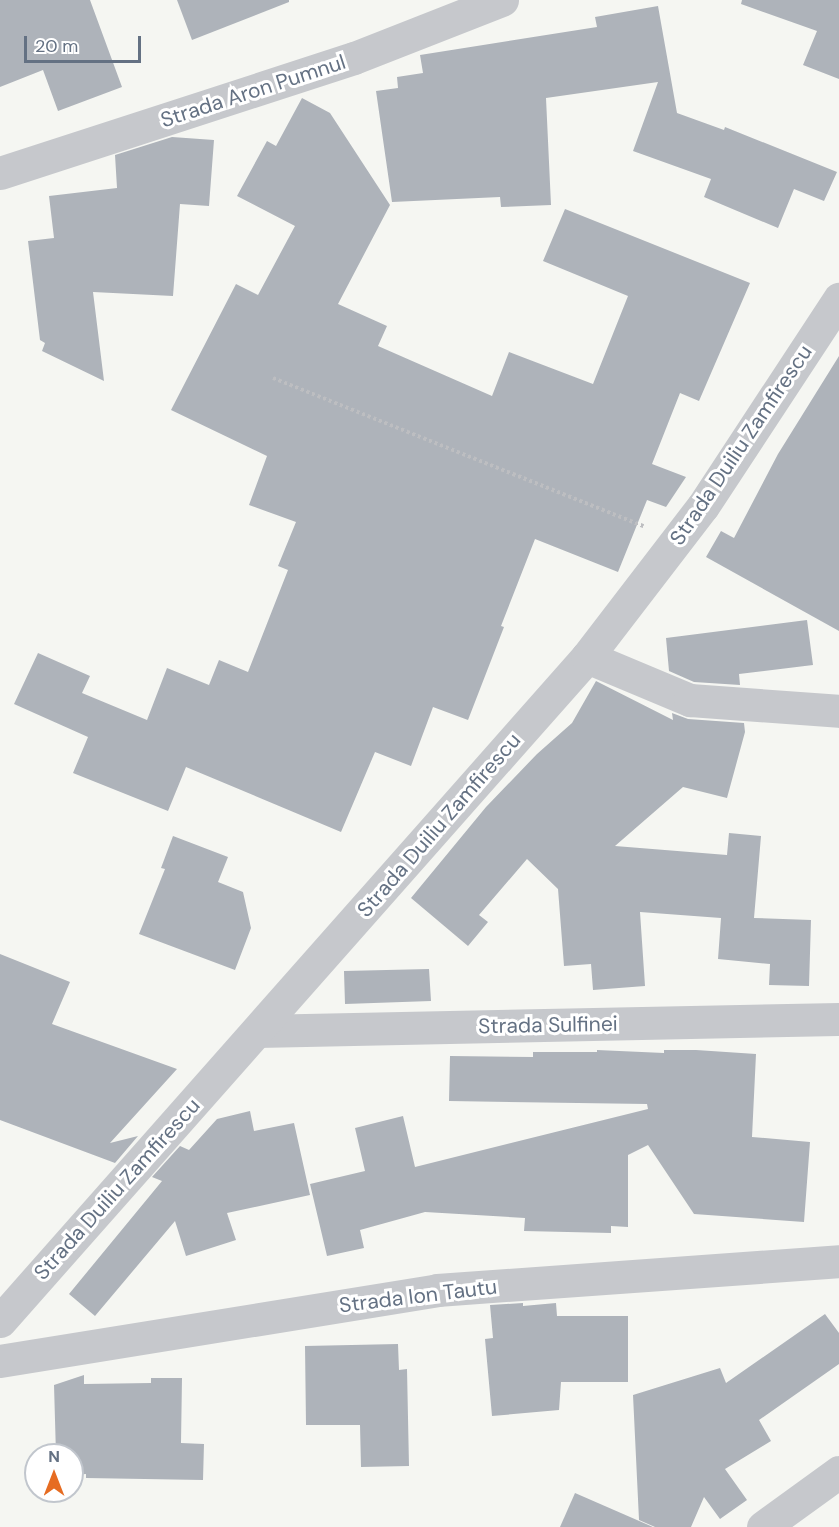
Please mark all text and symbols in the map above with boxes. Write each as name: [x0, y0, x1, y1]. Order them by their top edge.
scale bar: [27, 24, 144, 62]
text: 20 m: [35, 34, 78, 58]
street label: Strada Aron Pumnul: [157, 49, 349, 133]
street label: Strada Duiliu Zamfirescu: [665, 340, 817, 550]
street label: Strada Duiliu Zamfirescu: [352, 728, 526, 922]
street label: Strada Sulfinei: [478, 1011, 618, 1039]
street label: Strada Duiliu Zamfirescu: [29, 1093, 205, 1285]
street label: Strada Ion Tautu: [338, 1274, 498, 1318]
north arrow: [24, 1443, 84, 1503]
text: N: [48, 1446, 60, 1467]

